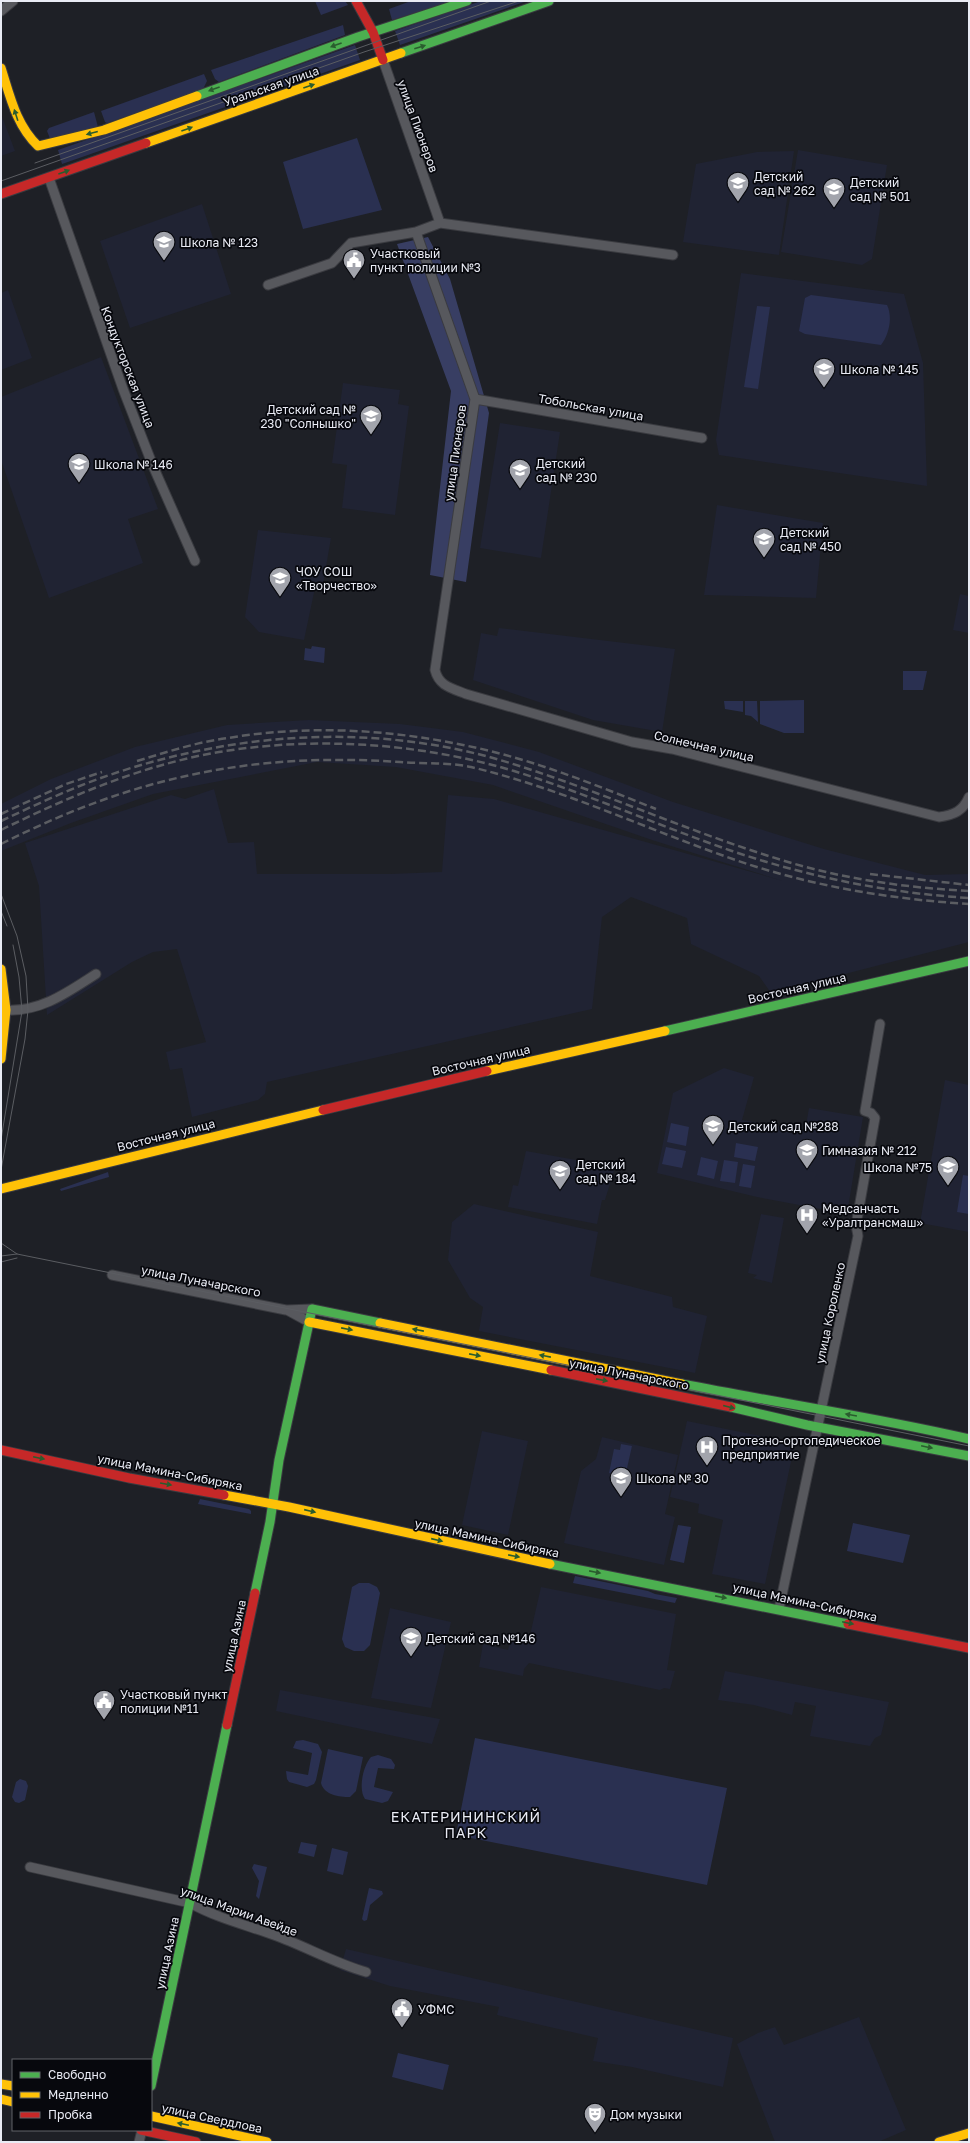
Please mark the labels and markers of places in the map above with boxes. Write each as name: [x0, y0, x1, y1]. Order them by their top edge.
place label: Детский сад № 262: [754, 169, 815, 198]
school or university icon: Детский сад № 262: [725, 170, 751, 203]
place label: Детский сад № 501: [850, 175, 910, 204]
school or university icon: Детский сад № 501: [821, 176, 847, 209]
school or university icon: Школа № 123: [151, 229, 177, 262]
place label: Школа № 123: [180, 235, 258, 250]
place label: Участковый пункт полиции №3: [370, 246, 481, 275]
public building icon: Участковый пункт полиции №3: [341, 247, 367, 280]
school or university icon: Школа № 145: [811, 356, 837, 389]
place label: Школа № 145: [840, 362, 918, 377]
place label: Детский сад № 230 "Солнышко": [260, 402, 356, 431]
school or university icon: Детский сад № 230 "Солнышко": [358, 403, 384, 436]
school or university icon: Школа № 146: [66, 451, 92, 484]
place label: Детский сад № 230: [536, 456, 597, 485]
place label: Школа № 146: [94, 457, 173, 472]
school or university icon: Детский сад № 230: [507, 457, 533, 490]
place label: Детский сад № 450: [780, 525, 841, 554]
school or university icon: Детский сад № 450: [751, 526, 777, 559]
place label: ЧОУ СОШ «Творчество»: [296, 564, 377, 593]
school or university icon: ЧОУ СОШ «Творчество»: [267, 565, 293, 598]
school or university icon: Детский сад №288: [700, 1113, 726, 1146]
place label: Детский сад №288: [728, 1119, 839, 1134]
school or university icon: Гимназия № 212: [794, 1137, 820, 1170]
place label: Гимназия № 212: [822, 1143, 917, 1158]
school or university icon: Школа №75: [935, 1154, 961, 1187]
place label: Детский сад № 184: [576, 1157, 636, 1186]
school or university icon: Детский сад № 184: [547, 1158, 573, 1191]
place label: Школа №75: [863, 1160, 932, 1175]
place label: Медсанчасть «Уралтрансмаш»: [822, 1201, 923, 1230]
hospital icon: Медсанчасть «Уралтрансмаш»: [794, 1202, 820, 1235]
place label: Протезно-ортопедическое предприятие: [722, 1433, 881, 1462]
hospital icon: Протезно-ортопедическое предприятие: [694, 1434, 720, 1467]
school or university icon: Школа № 30: [608, 1465, 634, 1498]
place label: Школа № 30: [636, 1471, 709, 1486]
school or university icon: Детский сад №146: [398, 1625, 424, 1658]
place label: Детский сад №146: [426, 1631, 535, 1646]
place label: Участковый пункт полиции №11: [120, 1687, 228, 1716]
public building icon: Участковый пункт полиции №11: [91, 1688, 117, 1721]
public building icon: УФМС: [389, 1996, 415, 2029]
place label: УФМС: [418, 2002, 454, 2017]
theatre icon: Дом музыки: [582, 2101, 608, 2134]
place label: Дом музыки: [610, 2107, 682, 2122]

